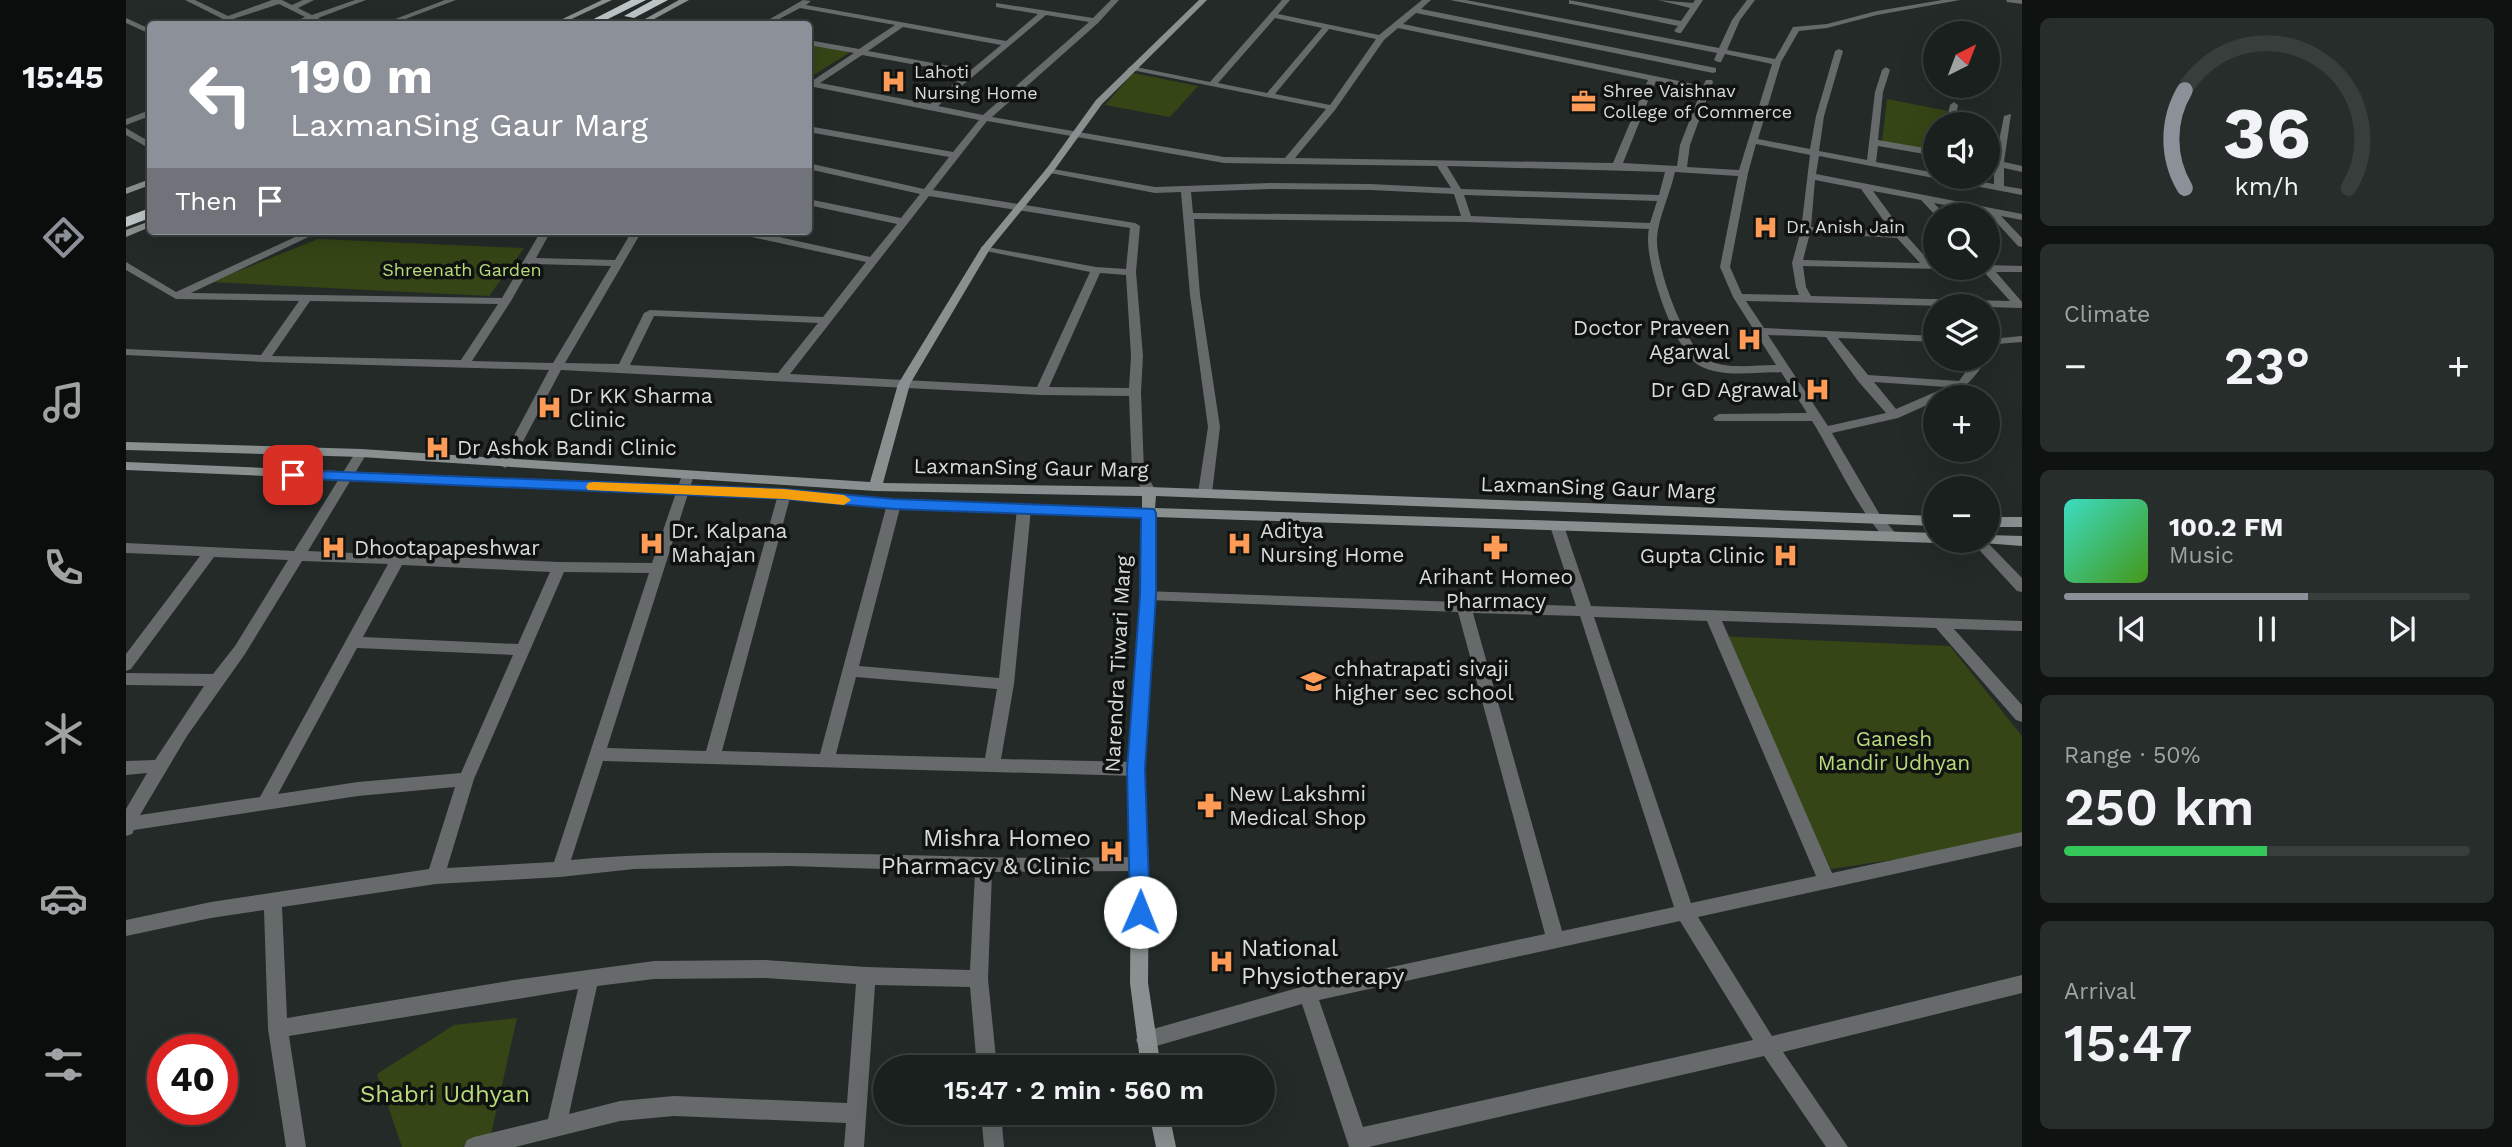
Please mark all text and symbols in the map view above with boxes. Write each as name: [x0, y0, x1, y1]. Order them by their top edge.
north arrow: [1923, 21, 2000, 98]
map controls: [1923, 21, 2000, 553]
text: 190 m: [290, 47, 433, 105]
icon: left: [175, 49, 266, 140]
text: 15:45: [22, 58, 104, 96]
place label: Lahoti Nursing Home: [914, 61, 1038, 103]
hospital icon: Lahoti Nursing Home: [880, 68, 908, 96]
place label: Shree Vaishnav College of Commerce: [1603, 80, 1792, 122]
office icon: Shree Vaishnav College of Commerce: [1569, 87, 1597, 115]
text: 36: [2223, 90, 2311, 176]
text: LaxmanSing Gaur Marg: [290, 106, 648, 144]
button: sound: [1923, 112, 2000, 189]
text: km/h: [2235, 172, 2299, 201]
icon: arrive: [251, 182, 289, 220]
text: Then: [175, 186, 237, 216]
button: search: [1923, 203, 2000, 280]
icon: directions: [39, 213, 88, 262]
hospital icon: Dr. Anish Jain: [1752, 213, 1780, 241]
place label: Dr. Anish Jain: [1786, 216, 1905, 237]
park label: Shreenath Garden: [382, 259, 542, 280]
button: layers: [1923, 294, 2000, 371]
text: Climate: [2064, 301, 2150, 328]
place label: Doctor Praveen Agarwal: [1573, 315, 1731, 364]
hospital icon: Doctor Praveen Agarwal: [1736, 326, 1764, 354]
text: 23°: [2224, 336, 2310, 397]
text: −: [2064, 344, 2087, 388]
text: +: [2447, 344, 2470, 388]
hospital icon: Dr GD Agrawal: [1804, 376, 1832, 404]
place label: Dr GD Agrawal: [1650, 377, 1799, 402]
icon: music: [39, 378, 88, 427]
place label: Dr KK Sharma Clinic: [569, 383, 713, 432]
button: +: [1923, 385, 2000, 462]
hospital icon: Dr KK Sharma Clinic: [535, 394, 563, 422]
hospital icon: Dr Ashok Bandi Clinic: [423, 434, 451, 462]
place label: Dr Ashok Bandi Clinic: [457, 435, 677, 460]
pin: [263, 445, 323, 505]
street label: LaxmanSing Gaur Marg: [913, 453, 1150, 482]
icon: arrive: [274, 456, 312, 494]
street label: LaxmanSing Gaur Marg: [1480, 471, 1717, 504]
button: −: [1923, 476, 2000, 553]
text: 100.2 FM: [2169, 512, 2284, 542]
place label: Dr. Kalpana Mahajan: [671, 518, 788, 567]
place label: Aditya Nursing Home: [1260, 518, 1404, 567]
hospital icon: Dr. Kalpana Mahajan: [637, 529, 665, 557]
hospital icon: Aditya Nursing Home: [1226, 529, 1254, 557]
hospital icon: Dhootapapeshwar: [320, 534, 348, 562]
pharmacy icon: Arihant Homeo Pharmacy: [1482, 534, 1510, 562]
place label: Dhootapapeshwar: [354, 535, 540, 560]
hospital icon: Gupta Clinic: [1771, 542, 1799, 570]
text: Music: [2169, 542, 2234, 569]
icon: phone: [39, 543, 88, 592]
place label: Gupta Clinic: [1640, 543, 1765, 568]
street label: Narendra Tiwari Marg: [1099, 554, 1136, 773]
place label: Arihant Homeo Pharmacy: [1419, 564, 1573, 613]
icon: previous: [2113, 610, 2151, 648]
icon: pause: [2248, 610, 2286, 648]
icon: next: [2383, 610, 2421, 648]
place label: chhatrapati sivaji higher sec school: [1334, 656, 1514, 705]
school or university icon: chhatrapati sivaji higher sec school: [1300, 667, 1328, 695]
icon: climate: [39, 709, 88, 758]
park label: Ganesh Mandir Udhyan: [1818, 726, 1970, 775]
text: Range · 50%: [2064, 742, 2200, 769]
text: 250 km: [2064, 777, 2254, 838]
place label: New Lakshmi Medical Shop: [1229, 781, 1366, 830]
pharmacy icon: New Lakshmi Medical Shop: [1195, 792, 1223, 820]
place label: Mishra Homeo Pharmacy & Clinic: [881, 824, 1091, 880]
hospital icon: Mishra Homeo Pharmacy & Clinic: [1097, 838, 1125, 866]
icon: car: [39, 874, 88, 923]
position arrow: [1103, 875, 1177, 949]
place label: National Physiotherapy: [1241, 934, 1405, 990]
hospital icon: National Physiotherapy: [1207, 948, 1235, 976]
text: Arrival: [2064, 978, 2136, 1005]
text: 15:47: [2064, 1013, 2193, 1074]
speed limit sign: 40: [147, 1034, 238, 1125]
icon: filters: [39, 1040, 88, 1089]
text: 15:47 · 2 min · 560 m: [944, 1075, 1204, 1105]
park label: Shabri Udhyan: [360, 1080, 530, 1108]

